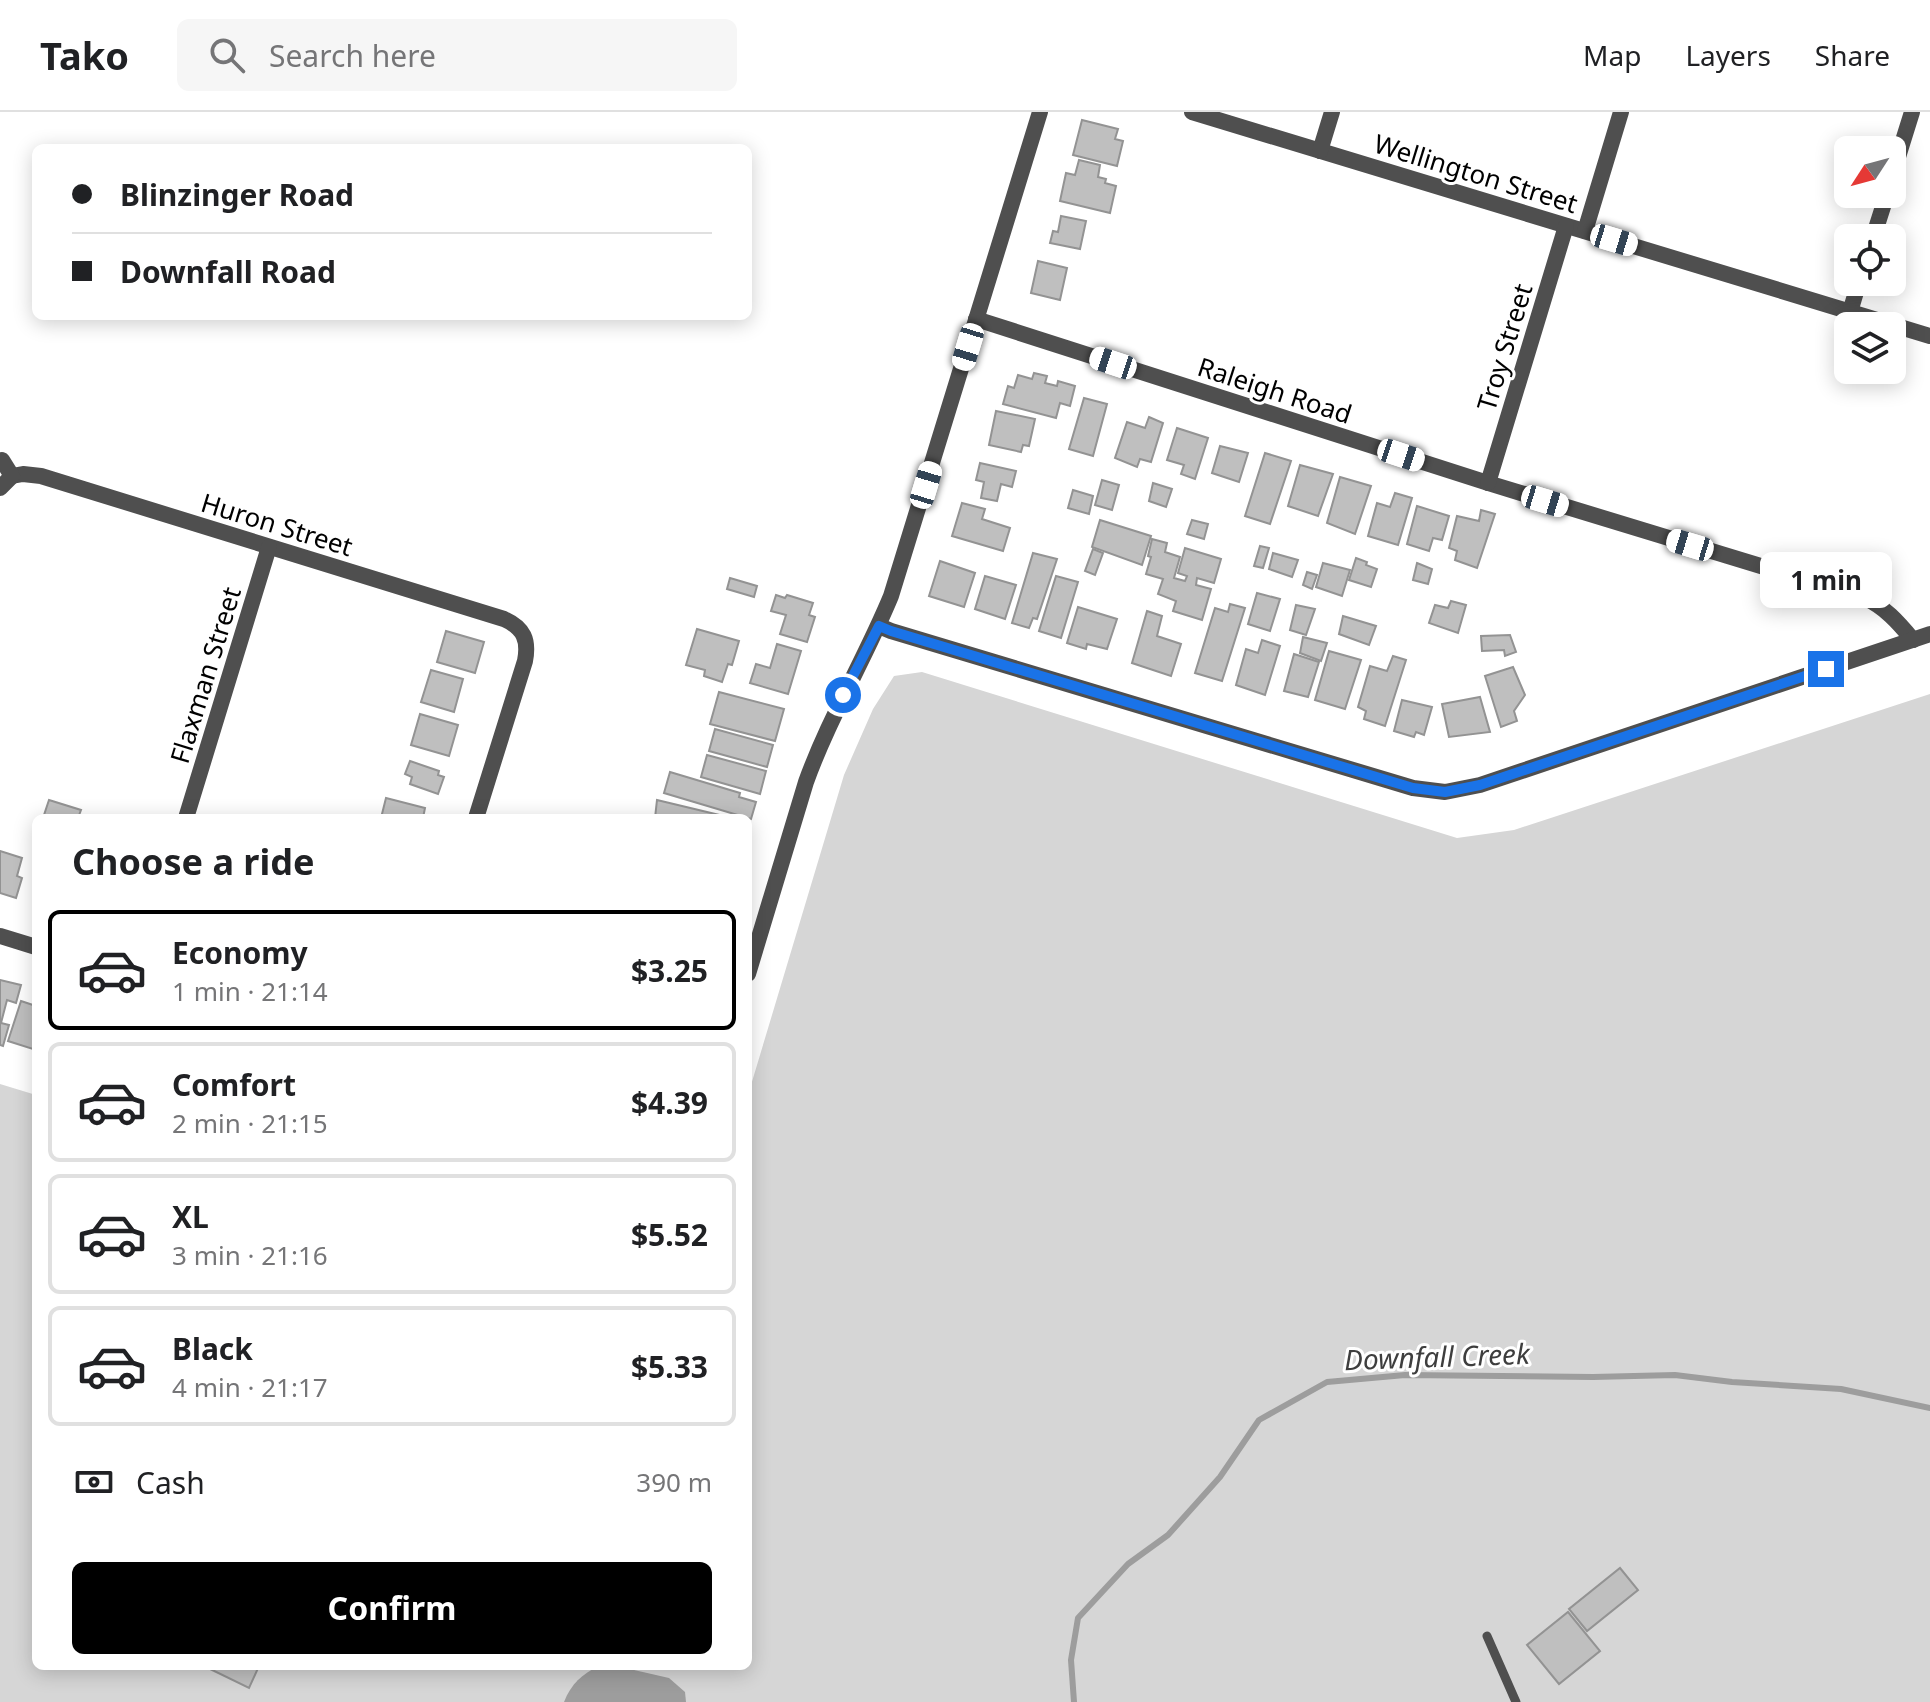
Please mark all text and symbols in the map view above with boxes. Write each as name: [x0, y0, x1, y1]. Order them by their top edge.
search box: [177, 19, 737, 91]
text: Tako: [40, 29, 129, 81]
icon: search: [205, 33, 249, 77]
text: Search here: [269, 35, 436, 76]
text: Map: [1583, 36, 1641, 74]
text: Layers: [1685, 36, 1771, 74]
text: Share: [1815, 36, 1890, 74]
street label: Wellington Street: [1370, 125, 1582, 221]
north arrow: [1834, 136, 1906, 208]
map controls: [1834, 136, 1906, 384]
text: Blinzinger Road: [120, 174, 354, 215]
car: [1588, 222, 1640, 258]
button: locate: [1834, 224, 1906, 296]
text: Downfall Road: [120, 251, 336, 292]
street label: Troy Street: [1468, 279, 1540, 415]
button: layers: [1834, 312, 1906, 384]
car: [950, 321, 986, 373]
car: [1086, 344, 1140, 382]
street label: Raleigh Road: [1193, 348, 1357, 432]
car: [1374, 436, 1428, 474]
car: [908, 459, 944, 511]
car: [1519, 483, 1571, 519]
street label: Huron Street: [197, 484, 357, 564]
car: [1664, 527, 1716, 563]
callout: 1 min: [1760, 553, 1892, 609]
text: 1 min: [1790, 562, 1862, 598]
street label: Flaxman Street: [161, 582, 249, 768]
route end: [1808, 651, 1844, 687]
route start: [825, 677, 861, 713]
text: Choose a ride: [72, 837, 314, 886]
text: Economy: [172, 932, 308, 973]
icon: car: [76, 934, 148, 1006]
text: $3.25: [631, 950, 708, 991]
text: 1 min · 21:14: [172, 973, 328, 1009]
text: Comfort: [172, 1064, 296, 1105]
icon: car: [76, 1066, 148, 1138]
text: $4.39: [631, 1082, 708, 1123]
text: 2 min · 21:15: [172, 1105, 328, 1141]
text: XL: [172, 1196, 209, 1237]
icon: car: [76, 1198, 148, 1270]
text: $5.52: [631, 1214, 708, 1255]
text: 3 min · 21:16: [172, 1237, 328, 1273]
text: Black: [172, 1328, 253, 1369]
icon: car: [76, 1330, 148, 1402]
water label: Downfall Creek: [1344, 1334, 1532, 1378]
text: $5.33: [631, 1346, 708, 1387]
text: 4 min · 21:17: [172, 1369, 328, 1405]
icon: cash: [72, 1460, 116, 1504]
text: Cash: [136, 1462, 205, 1503]
text: 390 m: [636, 1464, 712, 1500]
button: Confirm: [72, 1562, 712, 1654]

